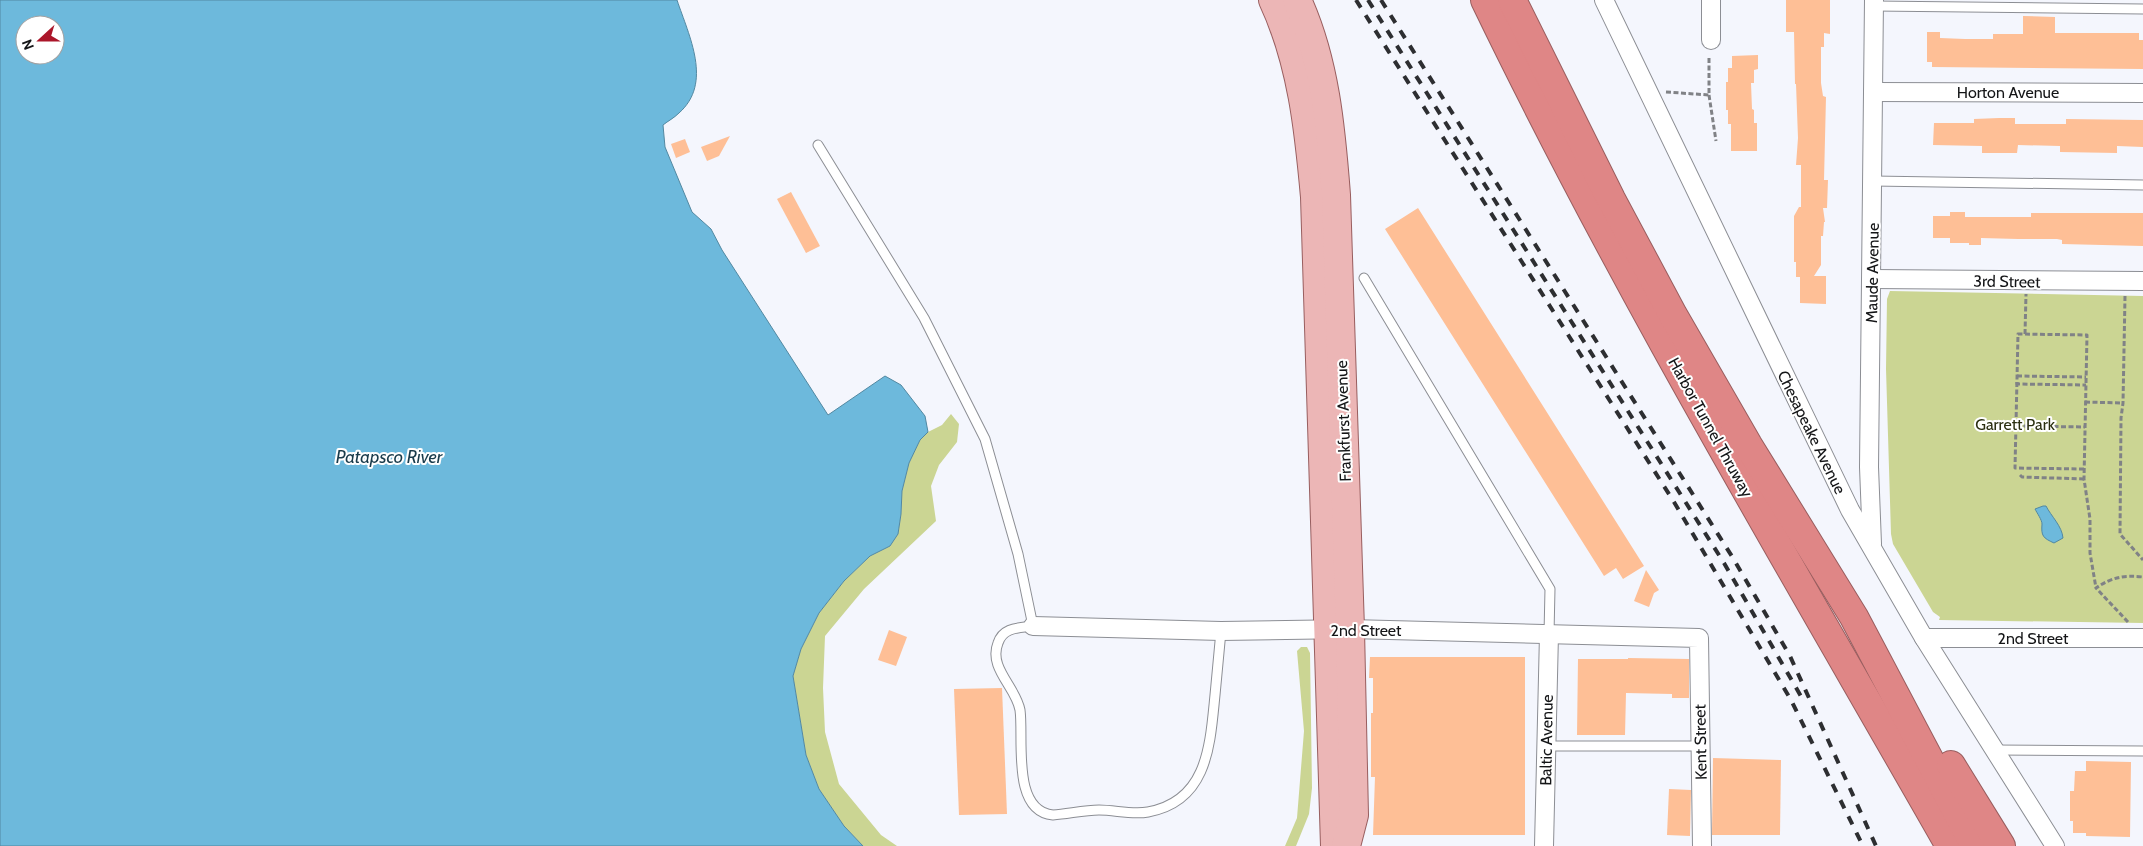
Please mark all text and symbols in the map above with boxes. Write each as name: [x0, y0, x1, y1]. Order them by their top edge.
north arrow: [15, 15, 65, 65]
text: N: [18, 37, 38, 53]
street label: Horton Avenue: [1957, 83, 2059, 102]
street label: Maude Avenue: [1862, 223, 1883, 323]
street label: 3rd Street: [1973, 271, 2041, 292]
street label: Harbor Tunnel Thruway: [1664, 354, 1757, 500]
street label: Frankfurst Avenue: [1332, 360, 1355, 482]
street label: Chesapeake Avenue: [1773, 367, 1850, 497]
park label: Garrett Park: [1975, 415, 2056, 434]
water label: Patapsco River: [336, 446, 444, 468]
street label: 2nd Street: [1331, 621, 1402, 640]
street label: 2nd Street: [1998, 629, 2069, 648]
street label: Baltic Avenue: [1536, 694, 1557, 786]
street label: Kent Street: [1690, 703, 1711, 780]

